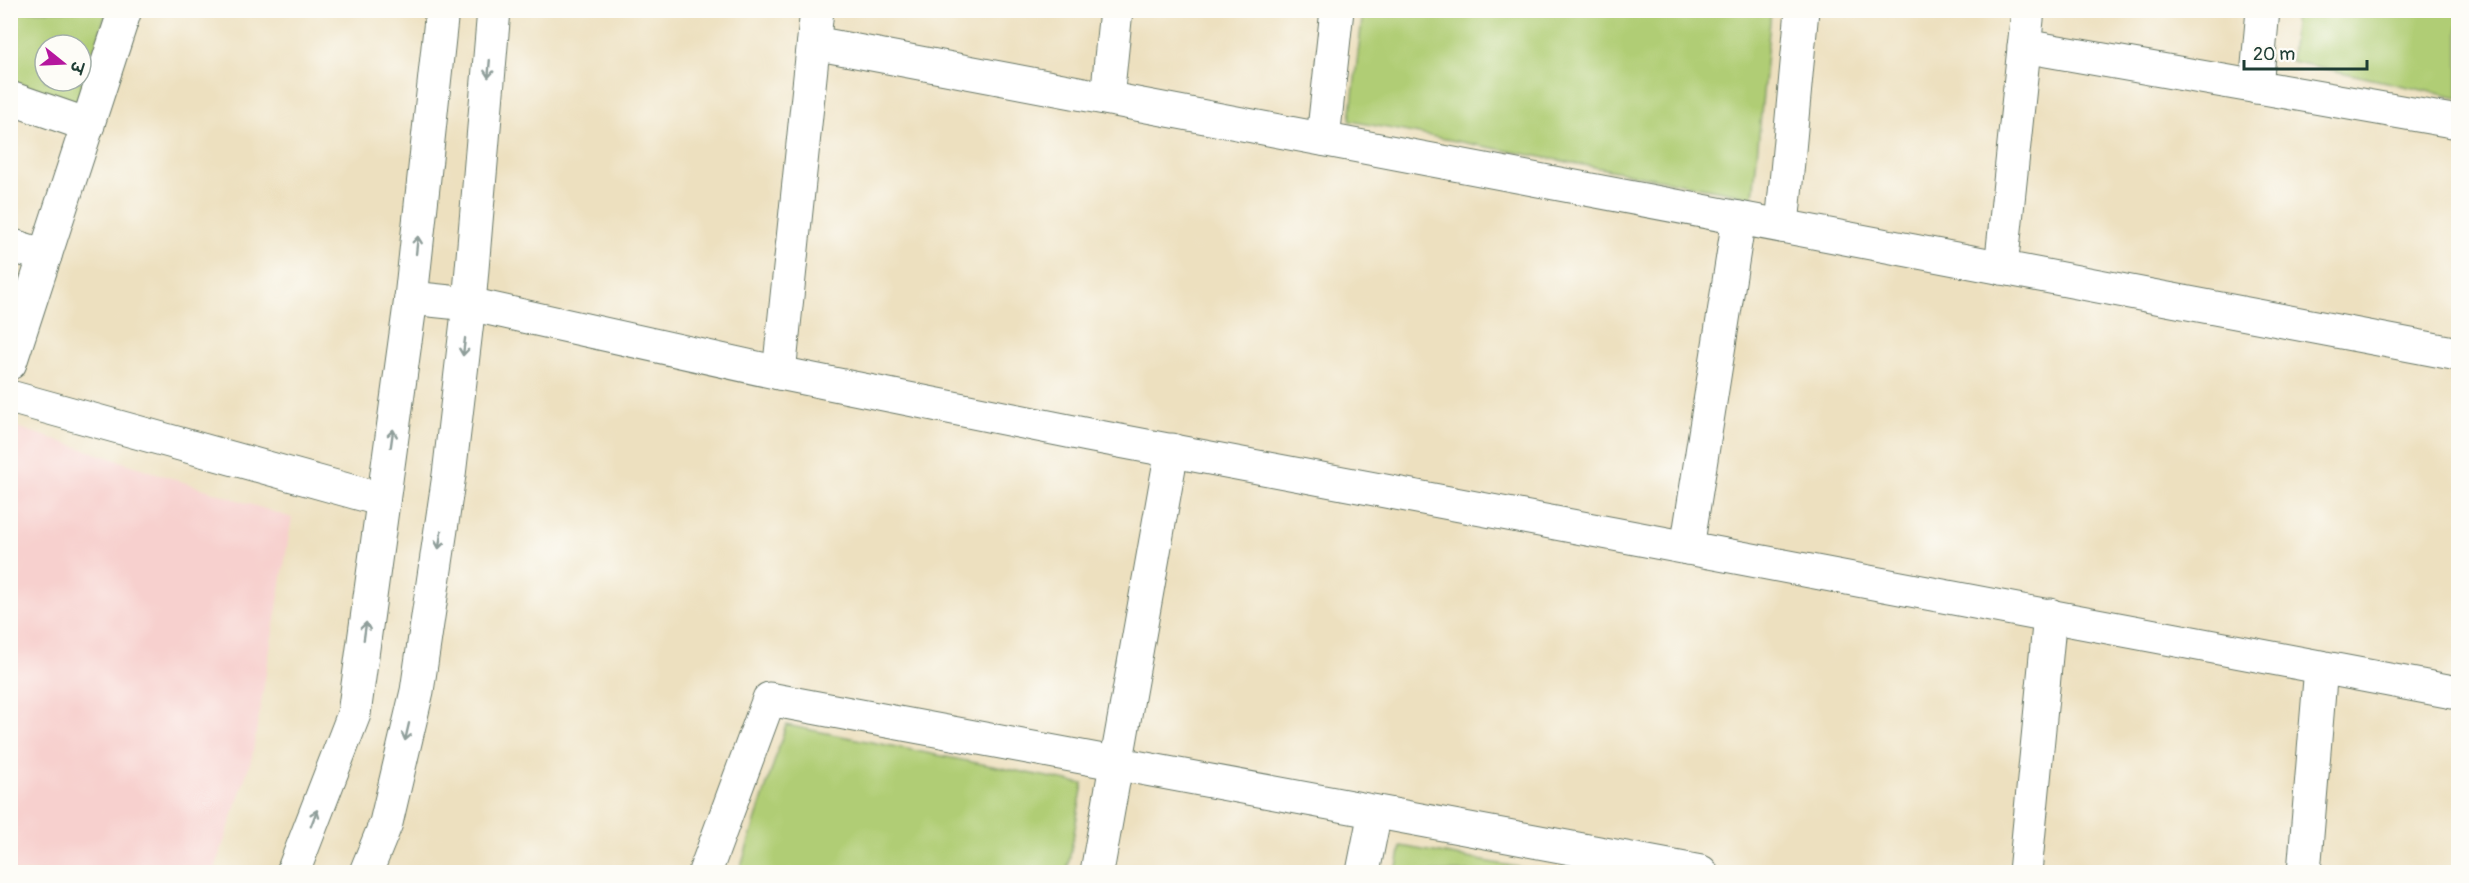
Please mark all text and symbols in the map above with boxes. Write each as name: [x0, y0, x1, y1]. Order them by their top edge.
north arrow: [33, 33, 93, 93]
scale bar: [2244, 33, 2367, 71]
text: 20 m: [2253, 43, 2295, 66]
text: उ: [65, 57, 88, 77]
one-way arrow: [483, 58, 494, 78]
one-way arrow: [412, 235, 423, 255]
one-way arrow: [458, 336, 469, 356]
one-way arrow: [386, 429, 397, 448]
one-way arrow: [434, 530, 445, 549]
one-way arrow: [360, 622, 371, 641]
one-way arrow: [401, 722, 413, 741]
one-way arrow: [309, 809, 320, 828]

